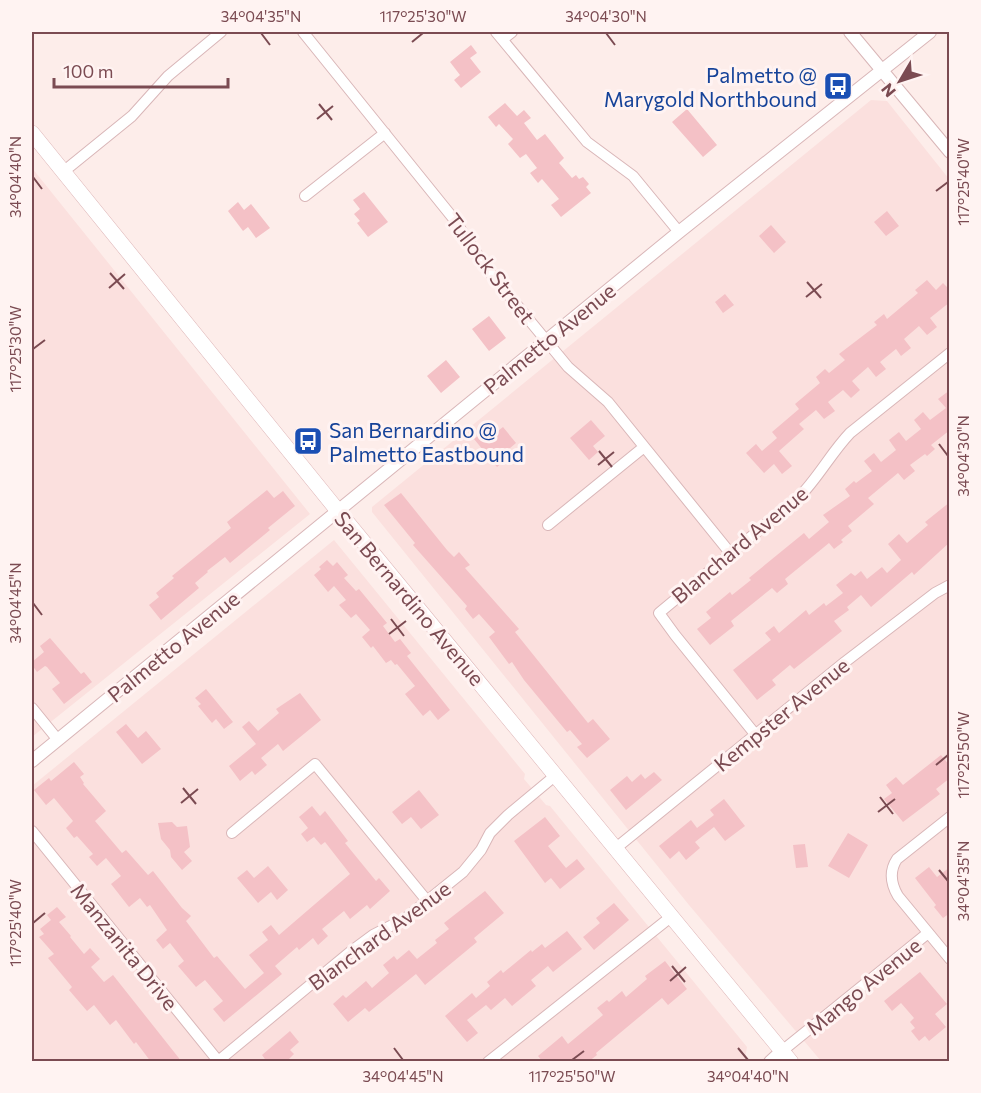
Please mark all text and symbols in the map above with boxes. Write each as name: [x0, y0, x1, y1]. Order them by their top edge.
text: 34°04'35"N: [221, 7, 301, 25]
text: 117°25'30"W: [379, 7, 467, 25]
text: 34°04'30"N: [565, 7, 647, 25]
scale bar: [54, 51, 228, 89]
north arrow: [870, 51, 930, 111]
text: 100 m: [63, 60, 113, 82]
place label: Palmetto @ Marygold Northbound: [604, 62, 817, 111]
bus stop icon: Palmetto @ Marygold Northbound: [822, 70, 854, 102]
text: N: [877, 80, 899, 101]
text: 34°04'40"N: [6, 136, 24, 218]
text: 117°25'40"W: [954, 138, 972, 226]
street label: Tullock Street: [441, 208, 541, 328]
street label: Palmetto Avenue: [478, 277, 620, 399]
text: 117°25'30"W: [6, 305, 24, 393]
text: 34°04'30"N: [954, 415, 972, 497]
place label: San Bernardino @ Palmetto Eastbound: [329, 417, 524, 466]
bus stop icon: San Bernardino @ Palmetto Eastbound: [292, 425, 324, 457]
street label: Blanchard Avenue: [666, 480, 812, 608]
street label: San Bernardino Avenue: [330, 506, 490, 690]
text: 34°04'45"N: [6, 563, 24, 643]
street label: Palmetto Avenue: [102, 585, 244, 707]
street label: Kempster Avenue: [708, 652, 854, 776]
text: 117°25'50"W: [954, 711, 972, 799]
text: 34°04'35"N: [954, 841, 972, 921]
street label: Blanchard Avenue: [303, 875, 455, 995]
street label: Manzanita Drive: [66, 877, 184, 1015]
text: 117°25'40"W: [6, 879, 24, 967]
street label: Mango Avenue: [800, 932, 926, 1040]
text: 34°04'45"N: [363, 1067, 443, 1085]
text: 117°25'50"W: [528, 1067, 616, 1085]
text: 34°04'40"N: [707, 1067, 789, 1085]

